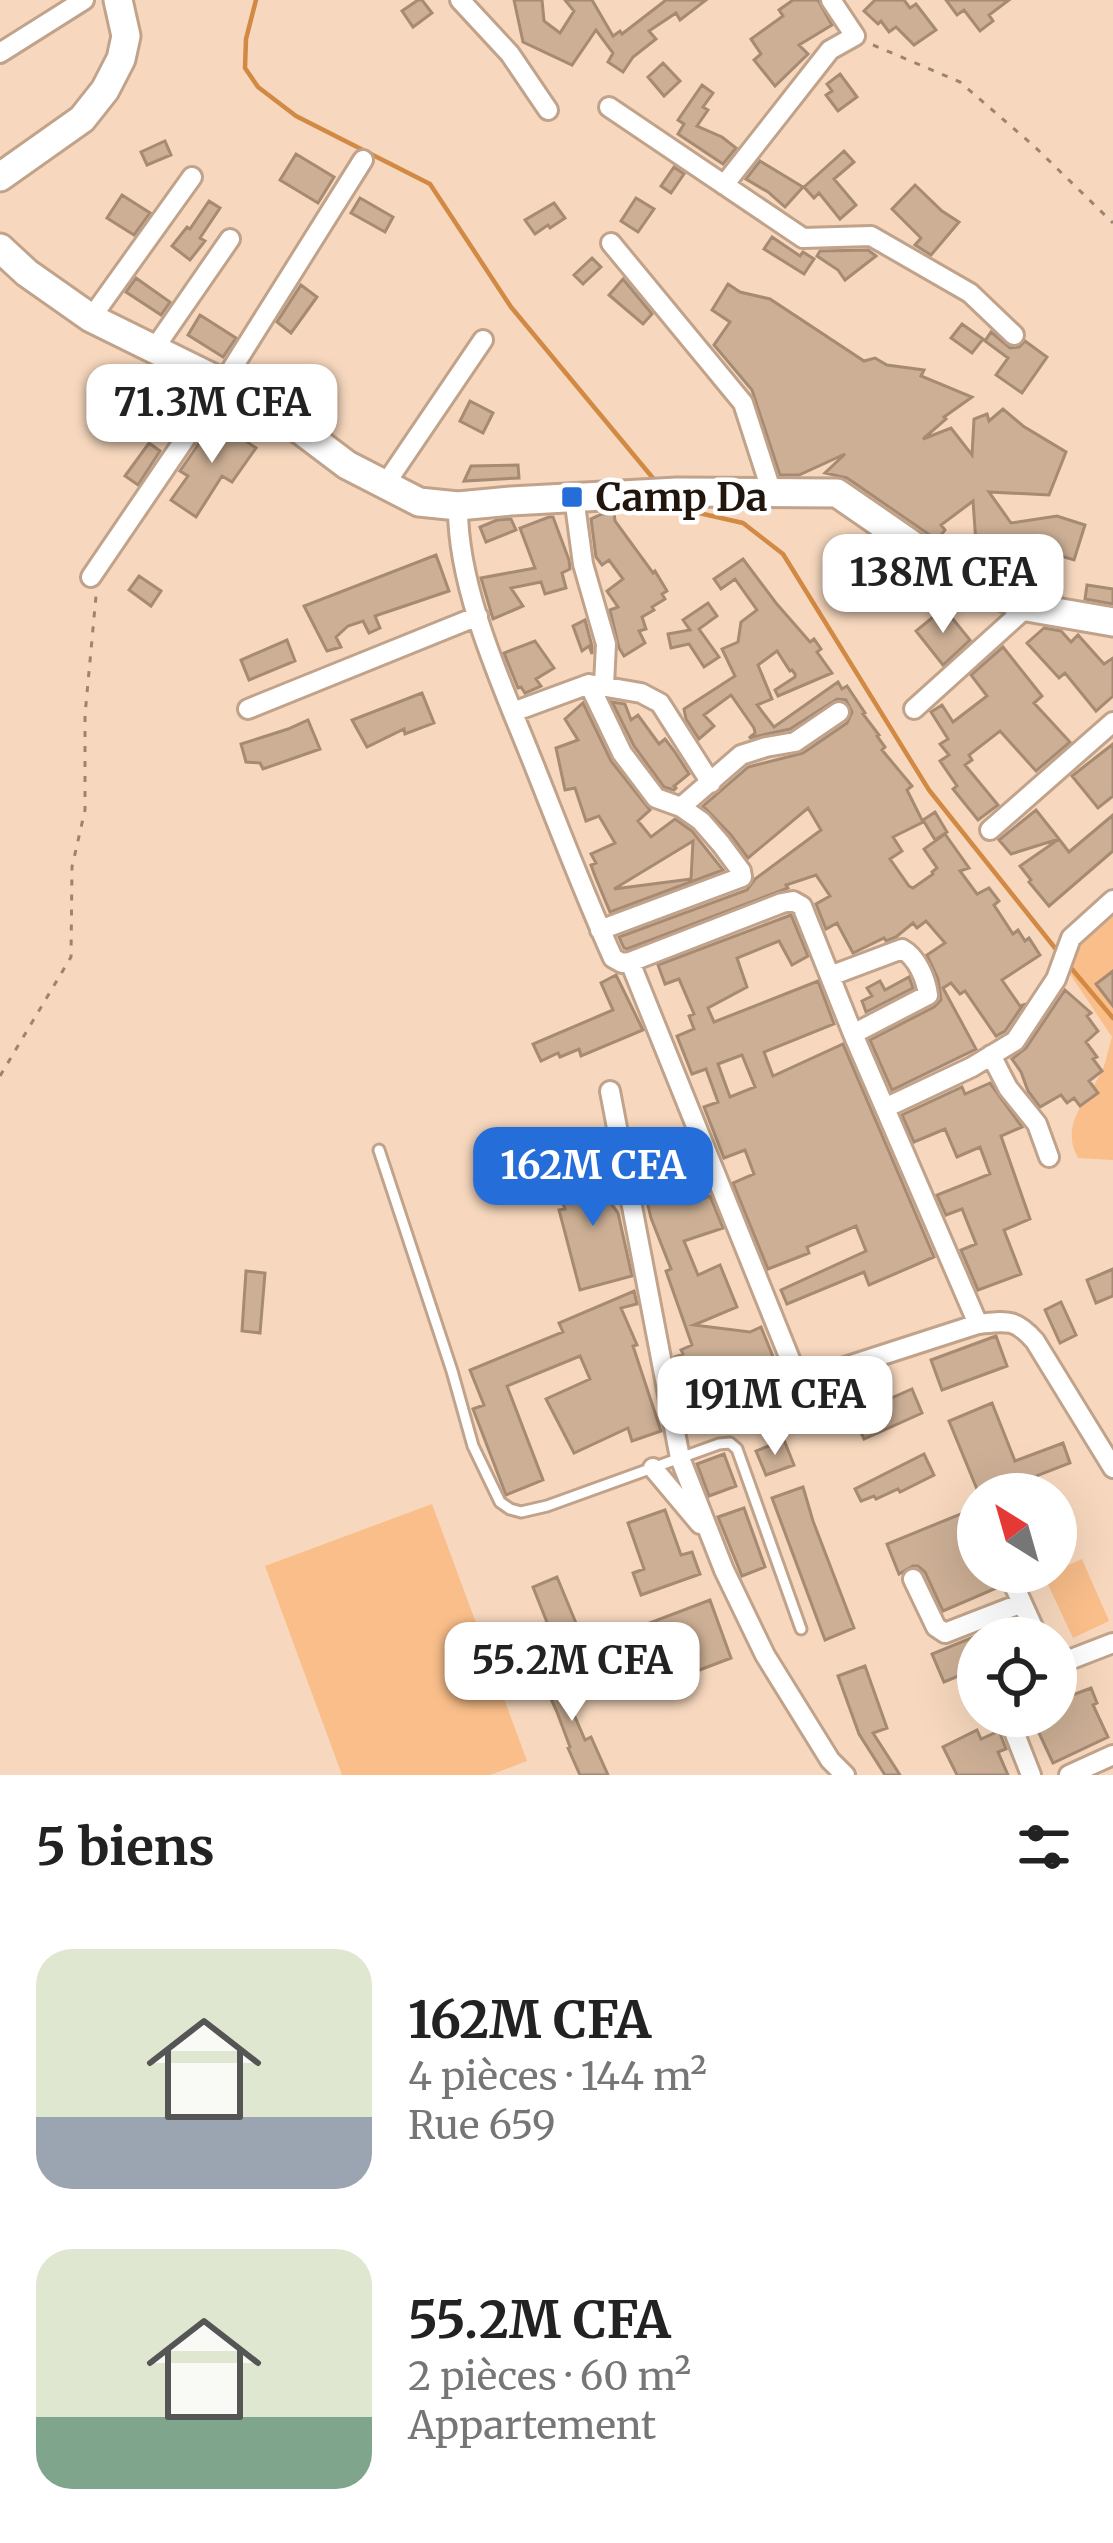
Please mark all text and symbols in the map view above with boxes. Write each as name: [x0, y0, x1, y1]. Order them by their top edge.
pin: 71.3M CFA: [75, 364, 349, 466]
text: 71.3M CFA: [113, 378, 311, 427]
place label: Camp Da: [596, 473, 768, 522]
marker: Camp Da: [559, 484, 585, 510]
pin: 138M CFA: [819, 534, 1067, 636]
text: 138M CFA: [850, 548, 1036, 597]
pin: 162M CFA: [469, 1127, 717, 1229]
text: 162M CFA: [500, 1141, 686, 1190]
pin: 191M CFA: [651, 1356, 899, 1458]
text: 191M CFA: [684, 1370, 866, 1419]
north arrow: [957, 1473, 1077, 1593]
map controls: [957, 1473, 1077, 1737]
button: locate: [957, 1617, 1077, 1737]
pin: 55.2M CFA: [435, 1622, 709, 1724]
text: 55.2M CFA: [472, 1636, 672, 1685]
icon: filters: [1011, 1814, 1077, 1880]
text: 5 biens: [36, 1815, 215, 1879]
text: 162M CFA: [408, 1988, 651, 2052]
icon: home: [132, 1997, 276, 2141]
text: 4 pièces · 144 m²: [408, 2052, 707, 2101]
text: Rue 659: [408, 2101, 556, 2150]
text: 55.2M CFA: [408, 2288, 671, 2352]
icon: home: [132, 2297, 276, 2441]
text: 2 pièces · 60 m²: [408, 2352, 691, 2401]
text: Appartement: [408, 2401, 656, 2450]

